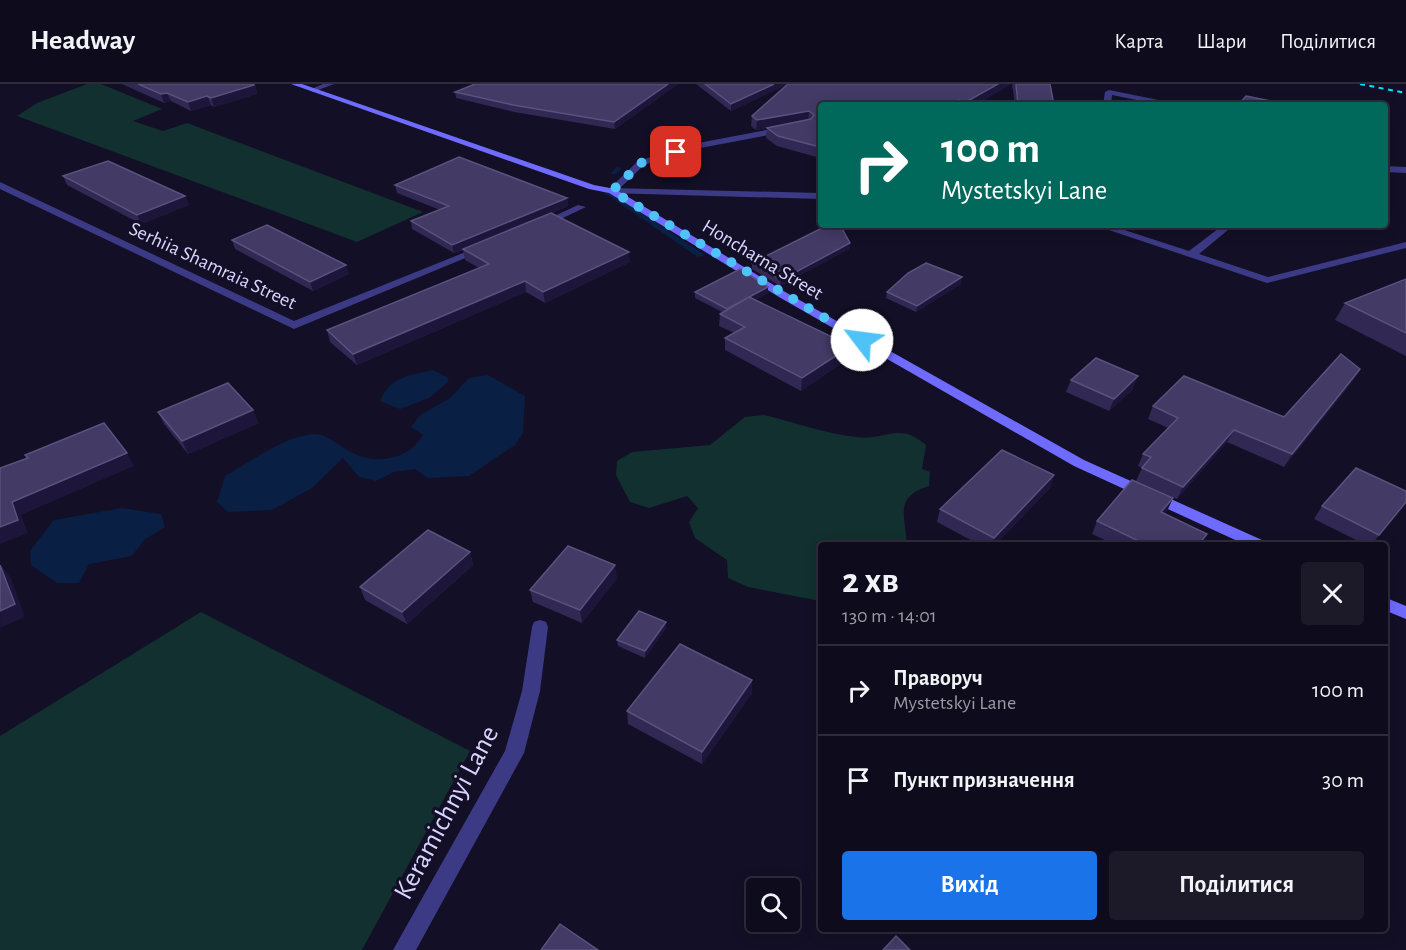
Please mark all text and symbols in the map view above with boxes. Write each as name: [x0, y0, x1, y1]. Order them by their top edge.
text: Headway: [30, 27, 135, 55]
text: Карта: [1114, 31, 1164, 52]
text: Шари: [1197, 31, 1247, 52]
text: Поділитися: [1280, 31, 1376, 52]
pin: [650, 126, 701, 177]
icon: right: [842, 126, 920, 204]
text: 100 m: [941, 128, 1040, 170]
icon: arrive: [659, 135, 692, 168]
text: Mystetskyi Lane: [941, 177, 1107, 204]
street label: Honcharna Street: [699, 216, 827, 304]
street label: Serhiia Shamraia Street: [126, 218, 300, 314]
position arrow: [830, 308, 894, 372]
button: close: [1301, 562, 1364, 625]
text: 2 хв: [842, 563, 899, 599]
text: 130 m · 14:01: [842, 606, 937, 626]
text: Праворуч: [893, 667, 983, 689]
icon: right: [842, 674, 875, 707]
text: 100 m: [1312, 679, 1364, 701]
text: Mystetskyi Lane: [893, 693, 1016, 713]
street label: Keramichnyi Lane: [389, 722, 504, 904]
icon: arrive: [842, 764, 875, 797]
text: Пункт призначення: [893, 769, 1075, 791]
text: 30 m: [1322, 769, 1364, 791]
button: Вихід: [842, 851, 1097, 920]
button: Поділитися: [1109, 851, 1364, 920]
map controls: [746, 878, 800, 932]
button: search: [746, 878, 800, 932]

